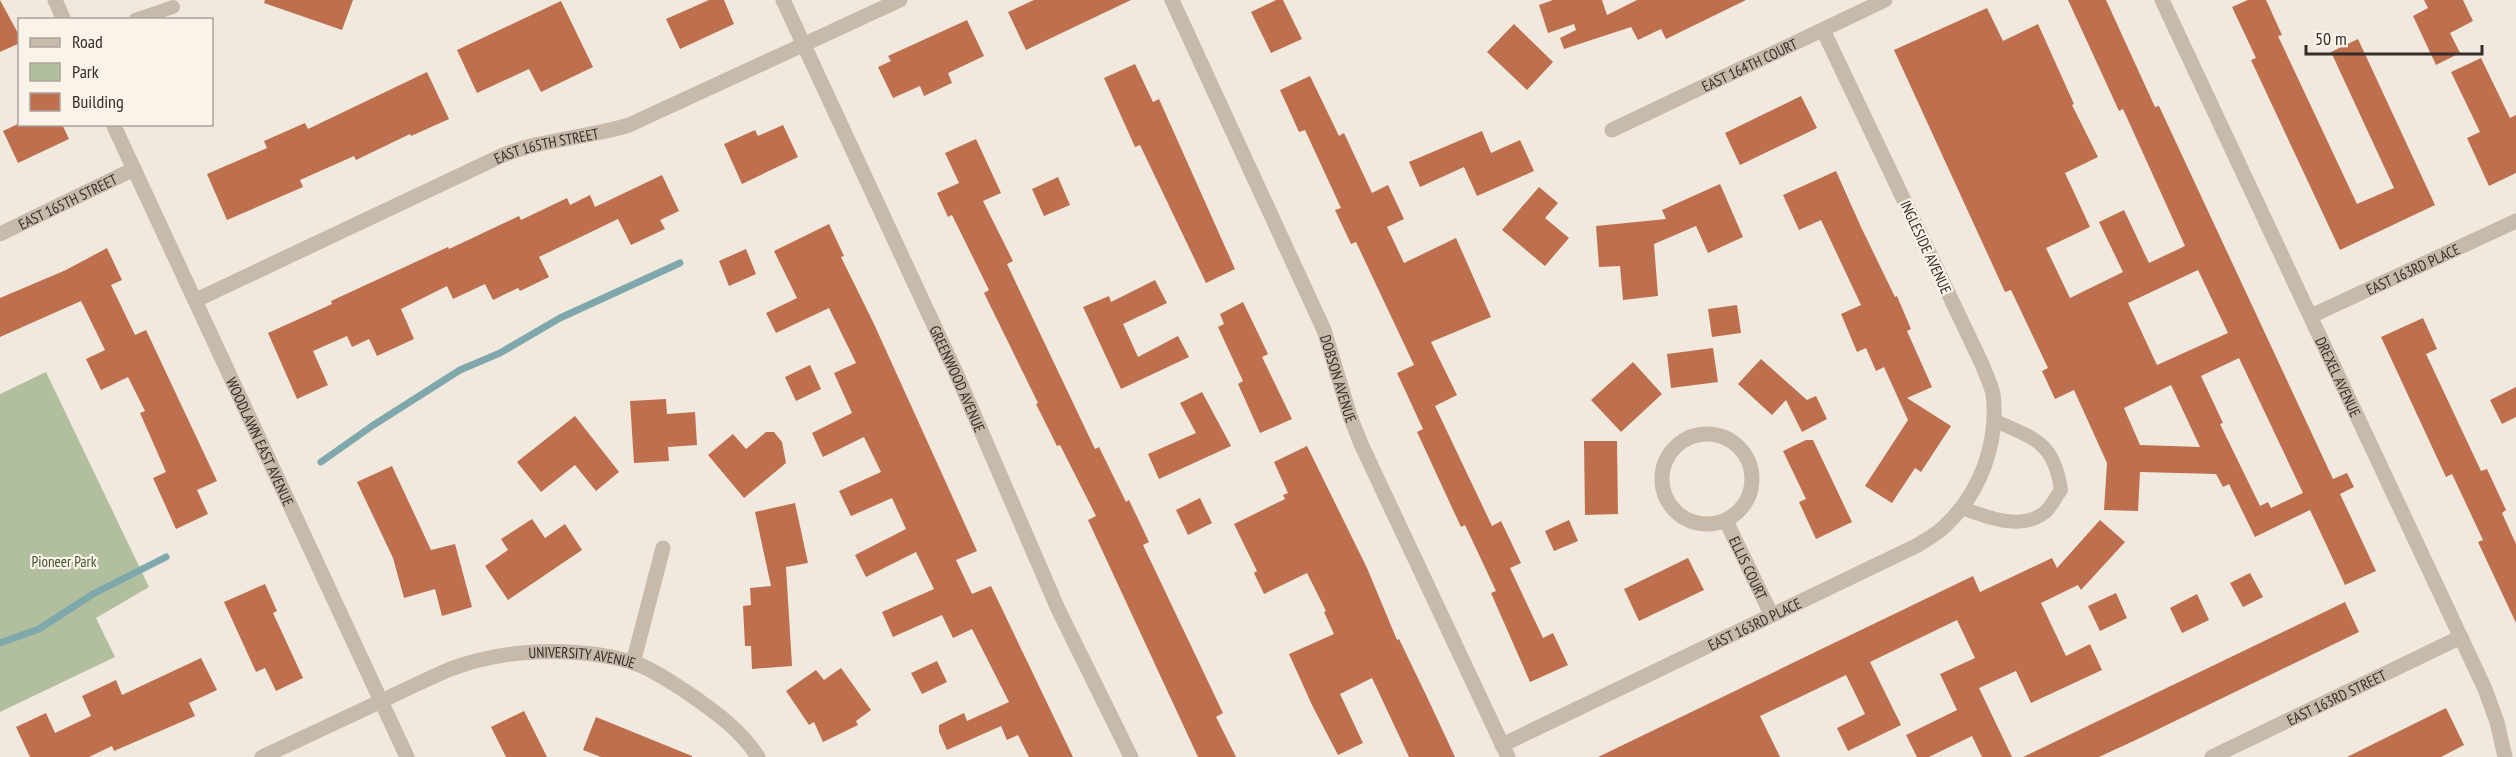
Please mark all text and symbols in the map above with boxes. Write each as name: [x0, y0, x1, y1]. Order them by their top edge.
legend: [18, 18, 213, 126]
scale bar: [2306, 18, 2482, 56]
text: 50 m: [2315, 27, 2347, 50]
text: Road: [72, 30, 103, 53]
street label: EAST 164TH COURT: [1698, 34, 1800, 95]
text: Park: [72, 60, 99, 83]
text: Building: [72, 90, 124, 113]
street label: EAST 165TH STREET: [491, 123, 601, 168]
street label: EAST 165TH STREET: [15, 169, 120, 233]
street label: INGLESIDE AVENUE: [1896, 197, 1956, 297]
street label: EAST 163RD PLACE: [2363, 239, 2463, 299]
street label: GREENWOOD AVENUE: [926, 322, 990, 435]
street label: DOBSON AVENUE: [1316, 332, 1361, 425]
street label: DREXEL AVENUE: [2312, 334, 2365, 420]
street label: WOODLAWN EAST AVENUE: [222, 374, 299, 509]
street label: ELLIS COURT: [1725, 533, 1772, 603]
park label: Pioneer Park: [32, 552, 97, 571]
street label: EAST 163RD PLACE: [1705, 593, 1804, 654]
street label: UNIVERSITY AVENUE: [528, 642, 638, 672]
street label: EAST 163RD STREET: [2284, 665, 2389, 729]

